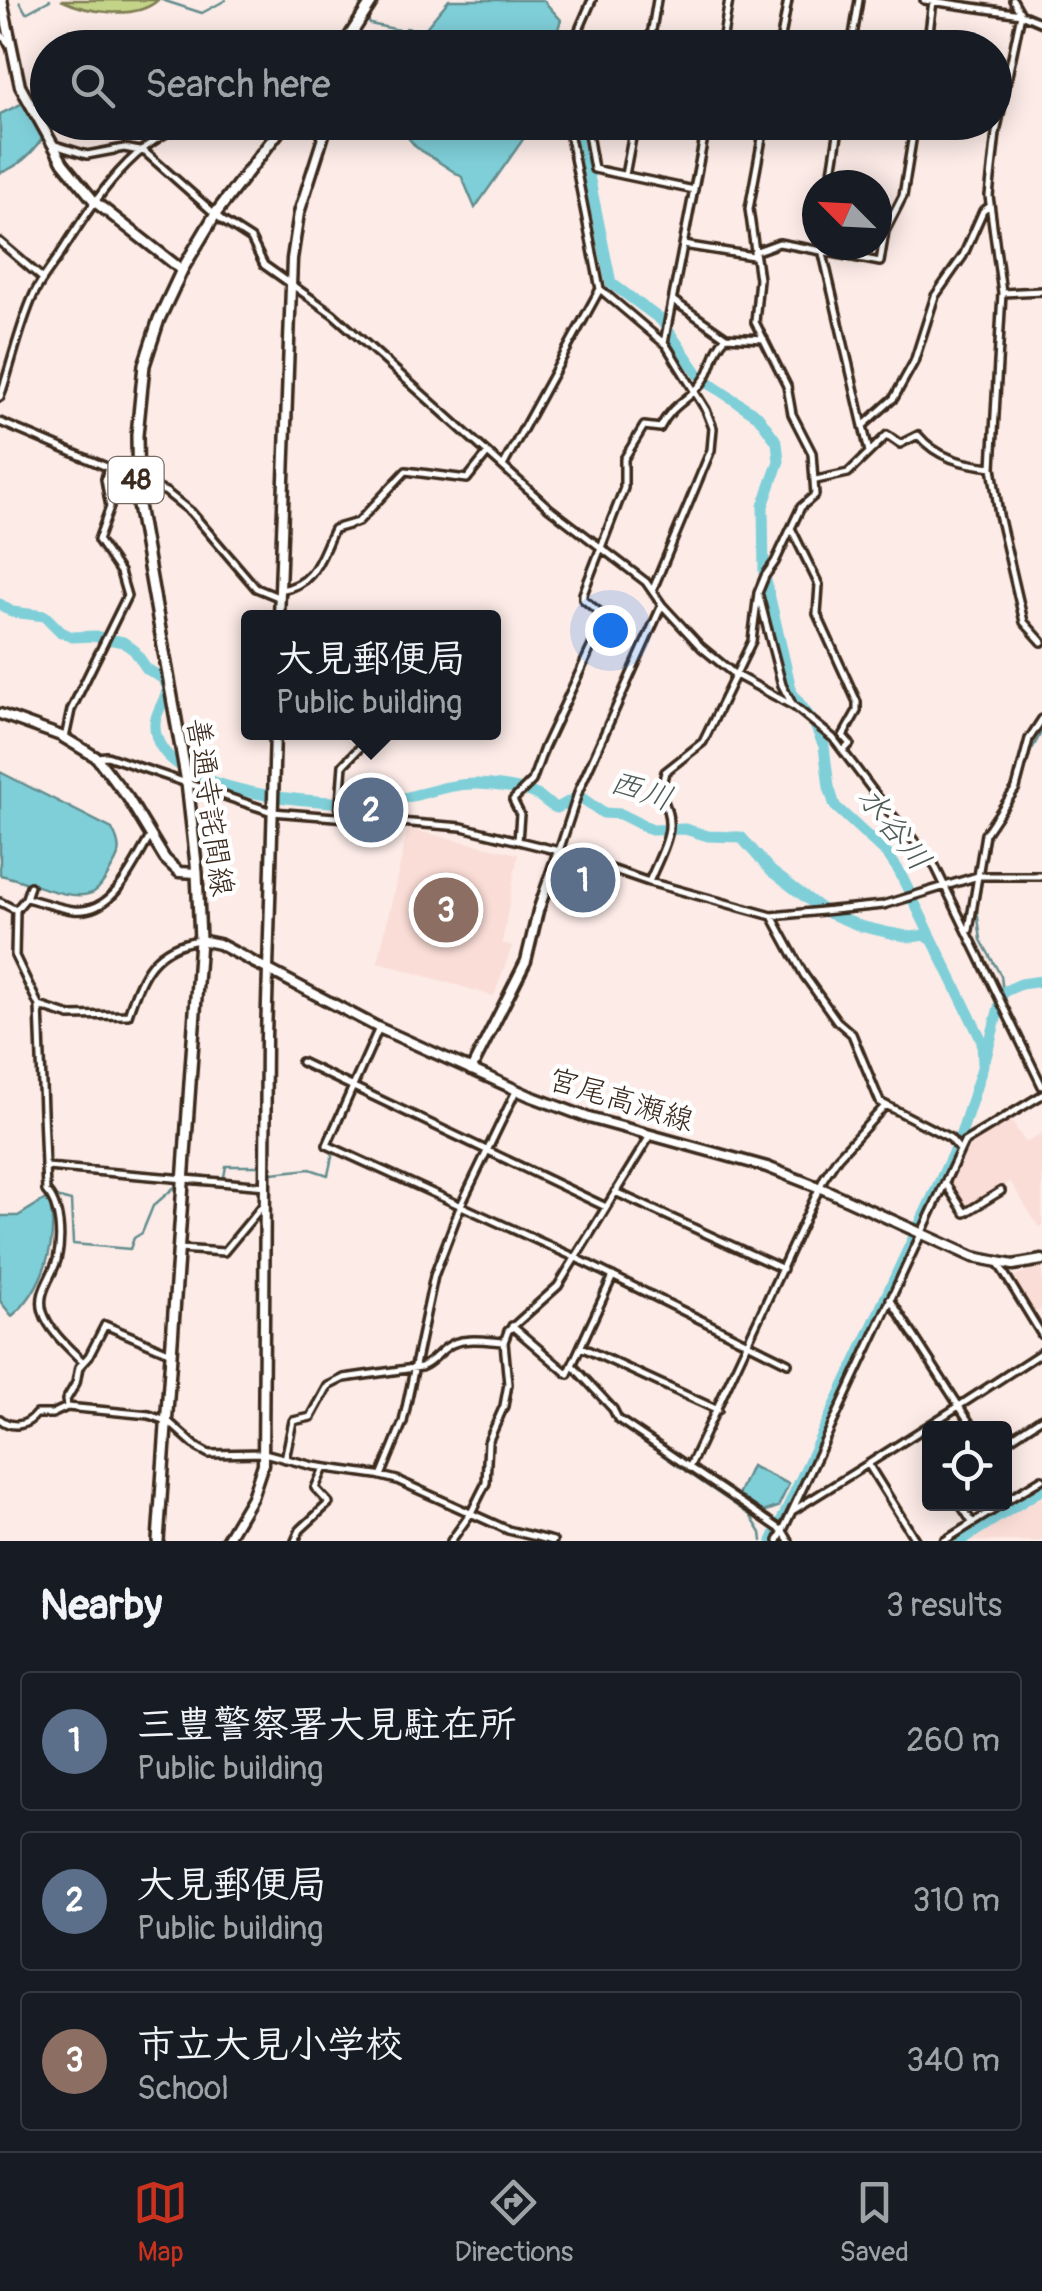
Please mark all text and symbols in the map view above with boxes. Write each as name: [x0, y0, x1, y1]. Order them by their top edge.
search box: [30, 30, 1012, 140]
icon: search: [65, 58, 120, 113]
text: Search here: [145, 61, 331, 109]
north arrow: [802, 170, 892, 260]
road number: 48: [108, 457, 164, 503]
your location: [585, 605, 636, 656]
popup: [241, 610, 501, 740]
text: 大見郵便局: [276, 635, 466, 683]
text: Public building: [276, 683, 462, 723]
street label: 善通寺詫間線: [179, 715, 241, 899]
water label: 西川: [604, 762, 678, 820]
pin: 2: [338, 772, 404, 848]
water label: 水谷川: [849, 779, 939, 879]
pin: 1: [550, 842, 616, 918]
pin: 3: [414, 872, 478, 948]
street label: 宮尾高瀬線: [544, 1060, 698, 1140]
map controls: [922, 1421, 1012, 1511]
button: locate: [922, 1421, 1012, 1511]
text: Nearby: [40, 1580, 162, 1632]
text: 3 results: [886, 1586, 1002, 1626]
text: 三豊警察署大見駐在所: [137, 1701, 517, 1749]
text: 1: [68, 1721, 81, 1761]
text: 260 m: [906, 1721, 1000, 1761]
text: Public building: [137, 1749, 323, 1789]
text: 大見郵便局: [137, 1861, 327, 1909]
text: 2: [66, 1881, 83, 1921]
text: 310 m: [912, 1881, 1000, 1921]
text: Public building: [137, 1909, 323, 1949]
text: 市立大見小学校: [137, 2021, 403, 2069]
text: 3: [66, 2041, 83, 2081]
text: 340 m: [906, 2041, 1000, 2081]
text: School: [137, 2069, 229, 2109]
tab: Map: [133, 2175, 188, 2270]
tab: Directions: [454, 2175, 573, 2270]
tab: Saved: [839, 2175, 909, 2270]

